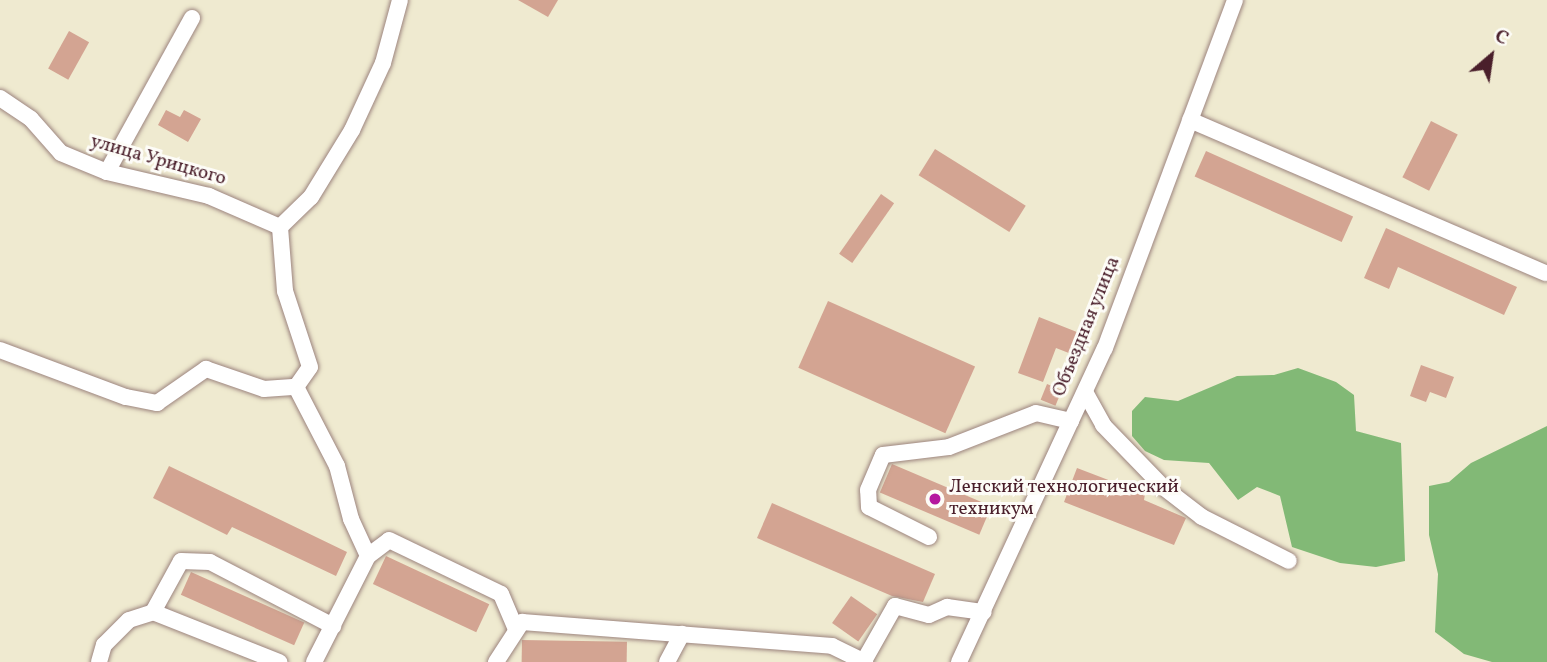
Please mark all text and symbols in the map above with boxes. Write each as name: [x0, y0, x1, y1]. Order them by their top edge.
north arrow: [1456, 21, 1526, 91]
text: С: [1490, 23, 1513, 52]
street label: улица Урицкого: [88, 131, 228, 191]
street label: Объездная улица: [1048, 254, 1126, 400]
place label: Ленский технологический техникум: [949, 477, 1180, 521]
marker: Ленский технологический техникум: [927, 491, 943, 507]

